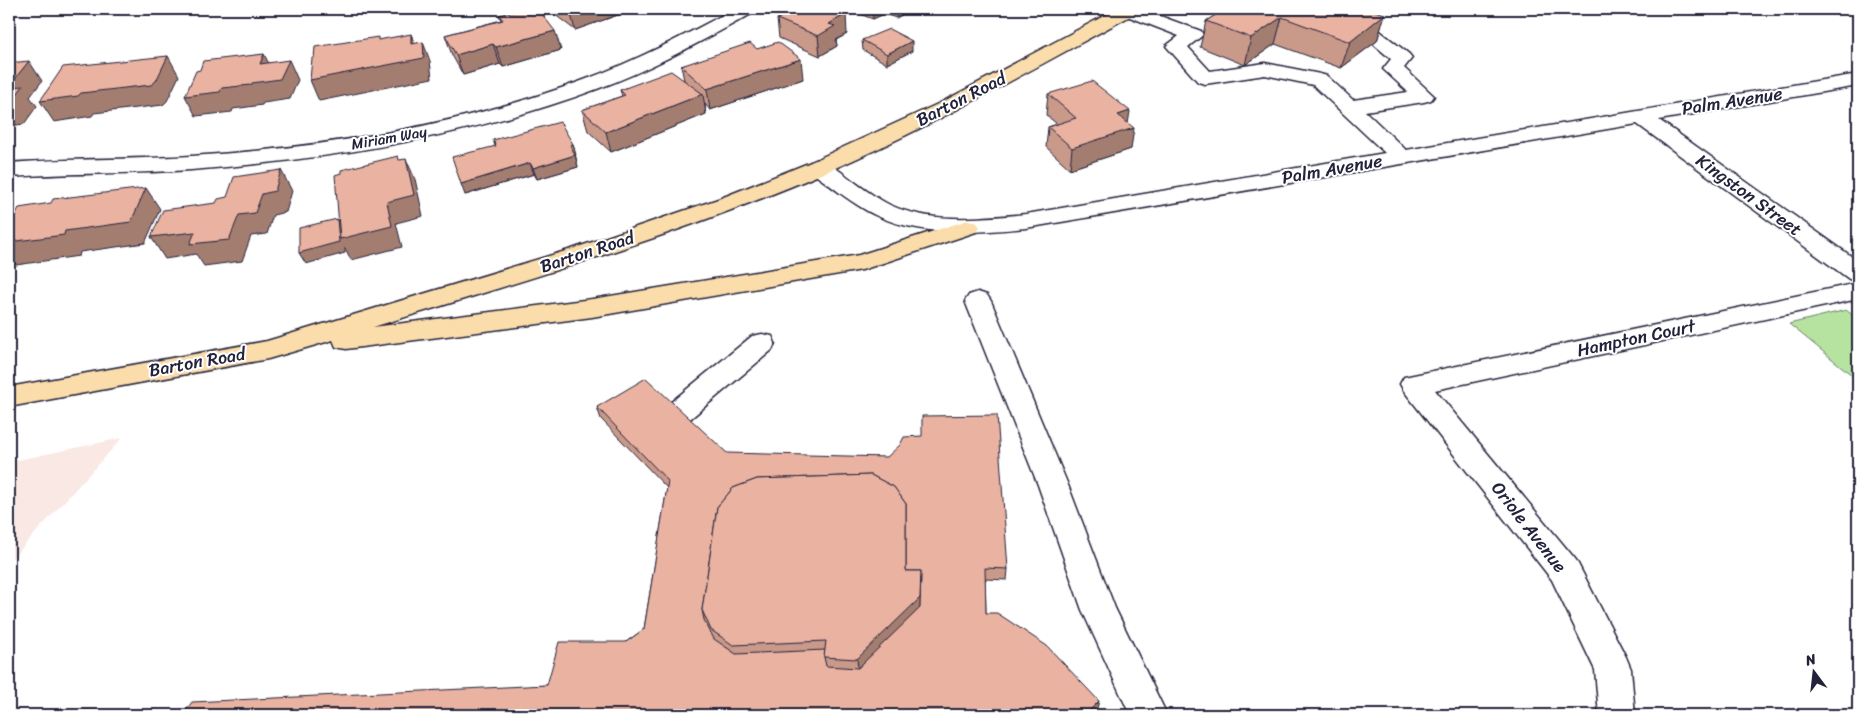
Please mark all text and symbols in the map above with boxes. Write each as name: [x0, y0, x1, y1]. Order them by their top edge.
street label: Barton Road: [910, 62, 1013, 135]
street label: Palm Avenue: [1679, 77, 1785, 125]
street label: Miriam Way: [349, 119, 429, 157]
street label: Palm Avenue: [1279, 144, 1385, 194]
street label: Kingston Street: [1689, 145, 1809, 245]
street label: Barton Road: [536, 221, 640, 282]
street label: Hampton Court: [1574, 310, 1699, 366]
street label: Barton Road: [146, 338, 249, 386]
street label: Oriole Avenue: [1483, 474, 1575, 580]
north arrow: [1790, 646, 1840, 696]
text: N: [1802, 647, 1819, 674]

